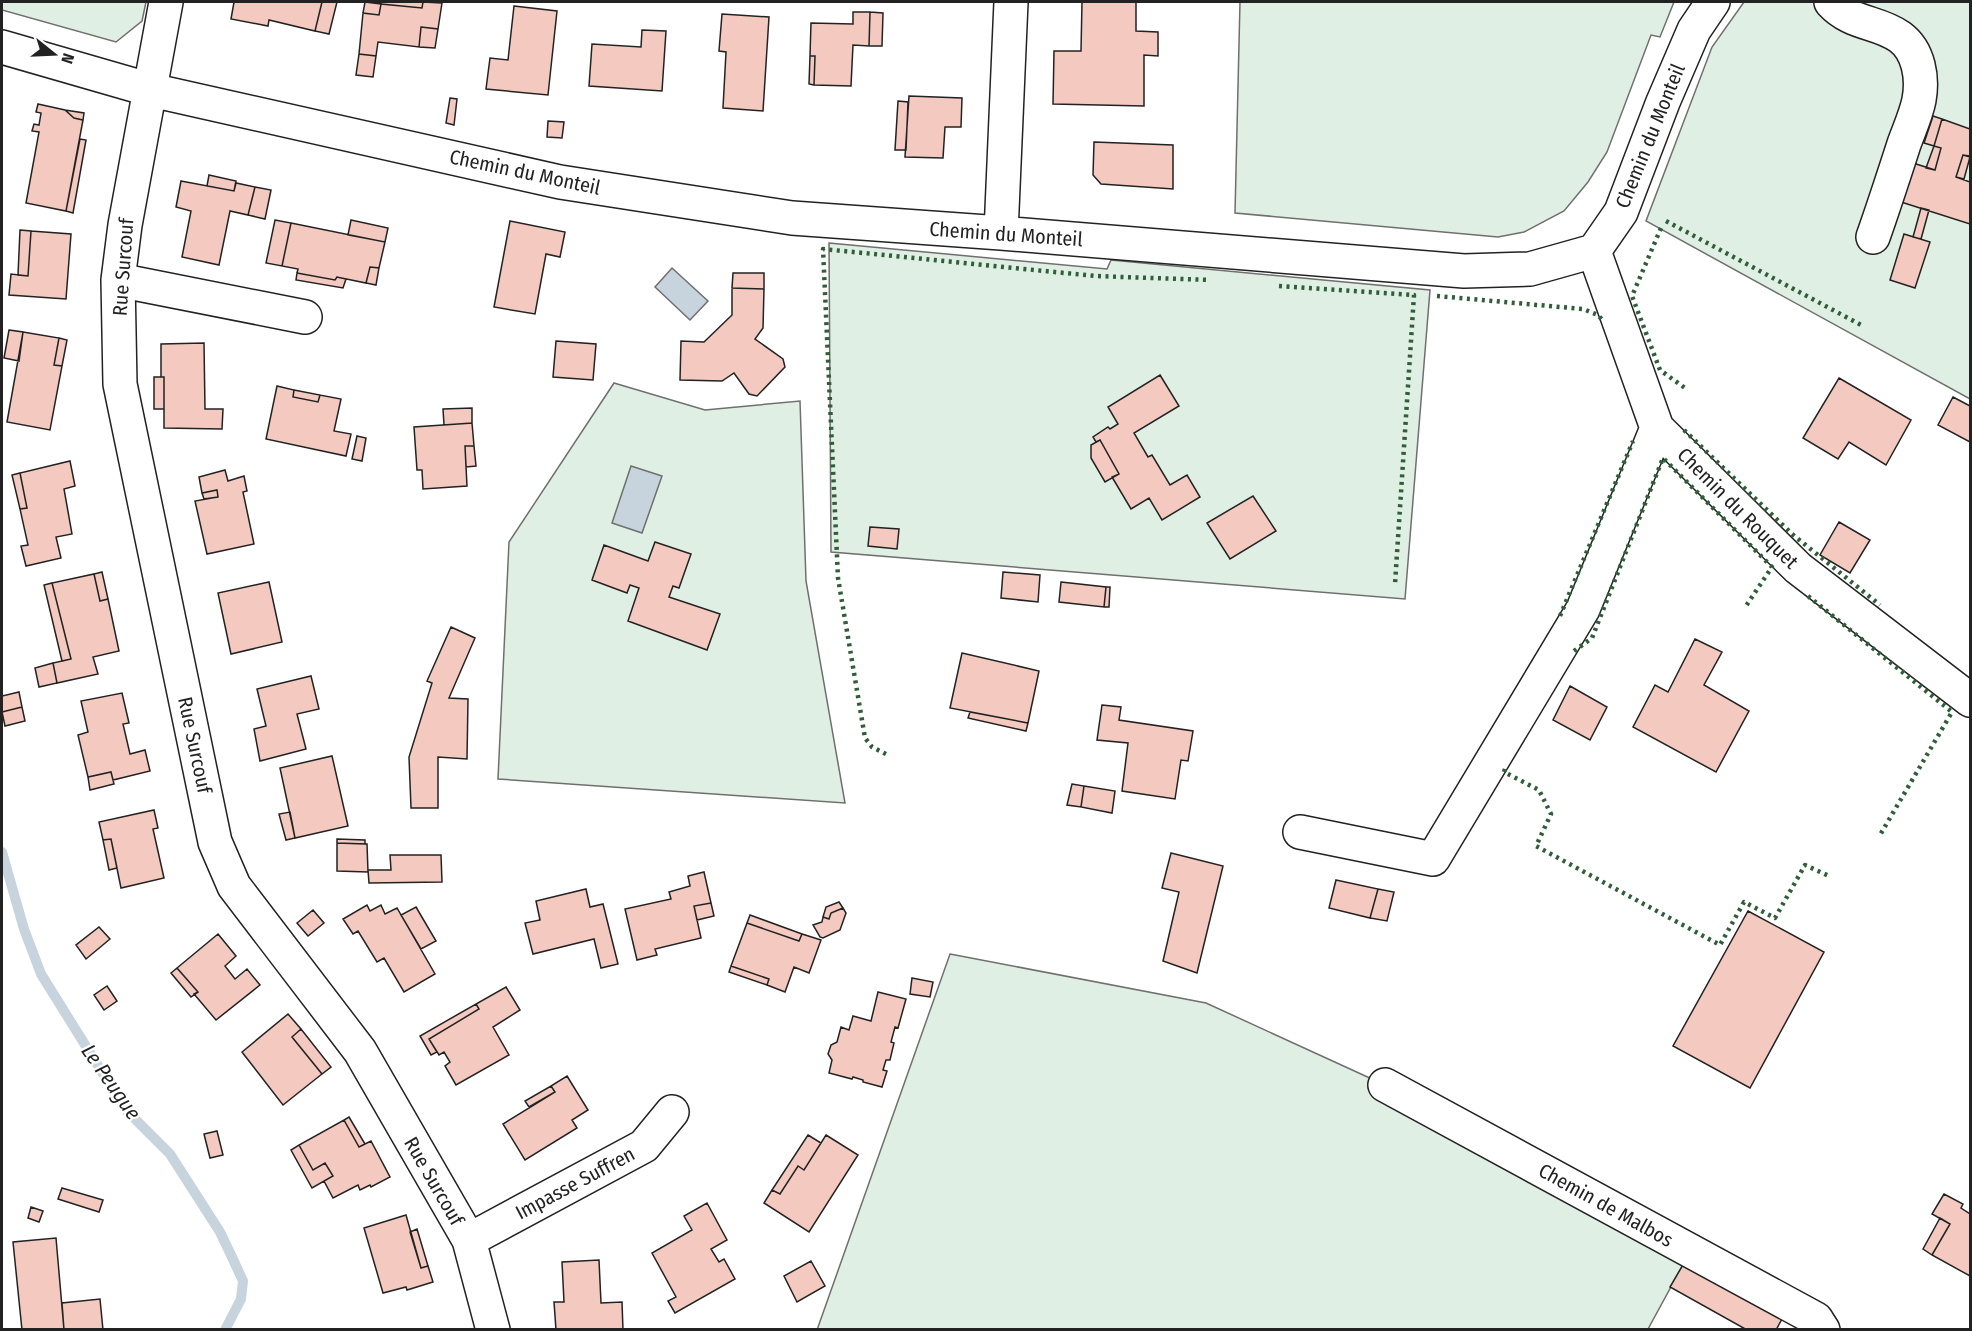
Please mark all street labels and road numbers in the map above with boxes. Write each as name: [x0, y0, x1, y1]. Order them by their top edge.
street label: Chemin du Monteil: [1610, 60, 1690, 212]
street label: Chemin du Monteil: [447, 144, 603, 200]
street label: Rue Surcouf: [108, 215, 139, 317]
street label: Chemin du Monteil: [929, 217, 1083, 251]
street label: Chemin du Rouquet: [1673, 443, 1804, 574]
street label: Rue Surcouf: [173, 695, 217, 797]
street label: Rue Surcouf: [399, 1133, 470, 1231]
street label: Impasse Suffren: [511, 1141, 639, 1225]
street label: Chemin de Malbos: [1535, 1158, 1677, 1252]

